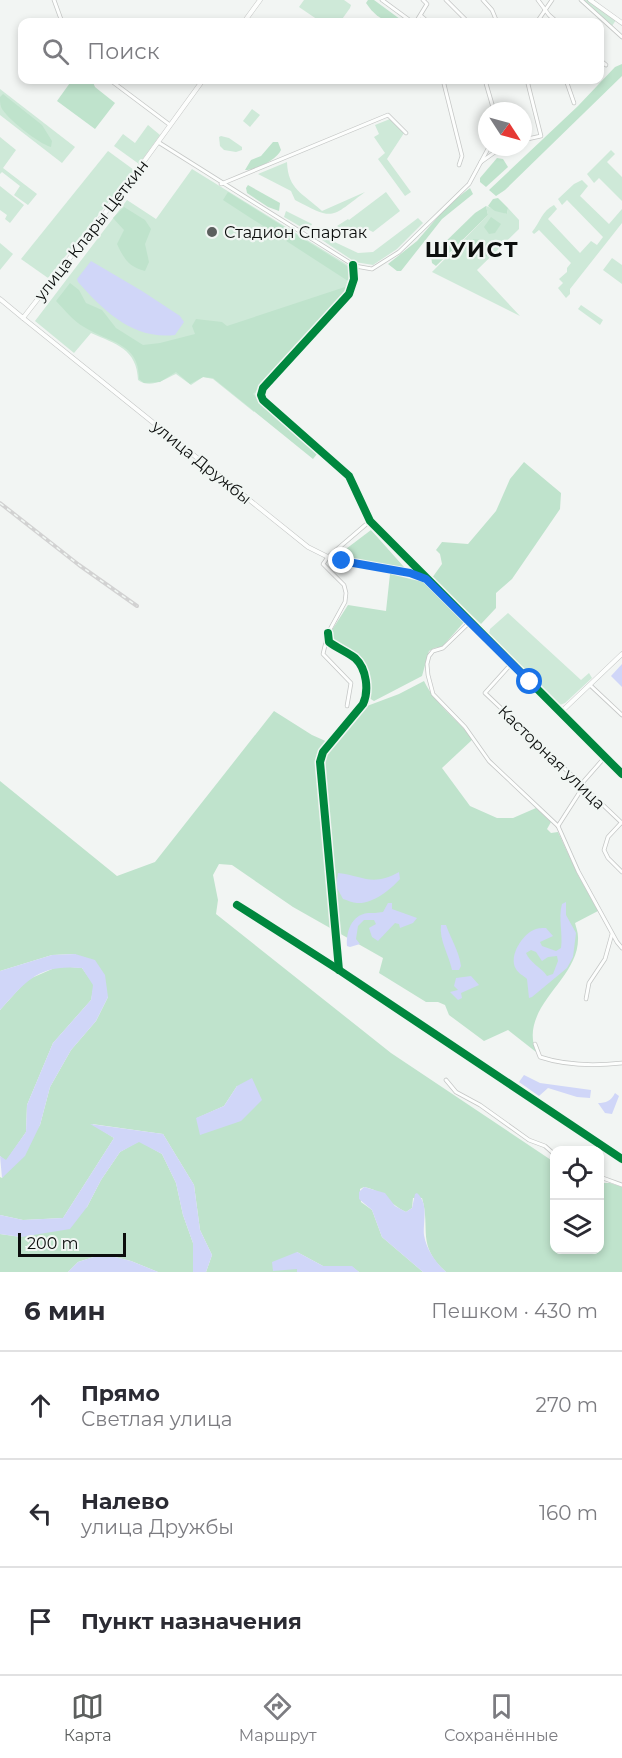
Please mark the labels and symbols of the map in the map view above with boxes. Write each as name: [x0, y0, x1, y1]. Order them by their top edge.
north arrow: [478, 102, 532, 156]
street label: улица Клары Цеткин: [30, 156, 152, 305]
place label: Стадион Спартак: [224, 223, 368, 242]
marker: Стадион Спартак: [205, 225, 219, 239]
district label: ШУИСТ: [425, 236, 519, 263]
street label: улица Дружбы: [147, 416, 255, 508]
route end: [328, 547, 354, 573]
route start: [516, 668, 542, 694]
street label: Касторная улица: [494, 701, 609, 813]
scale bar: [18, 1230, 126, 1258]

